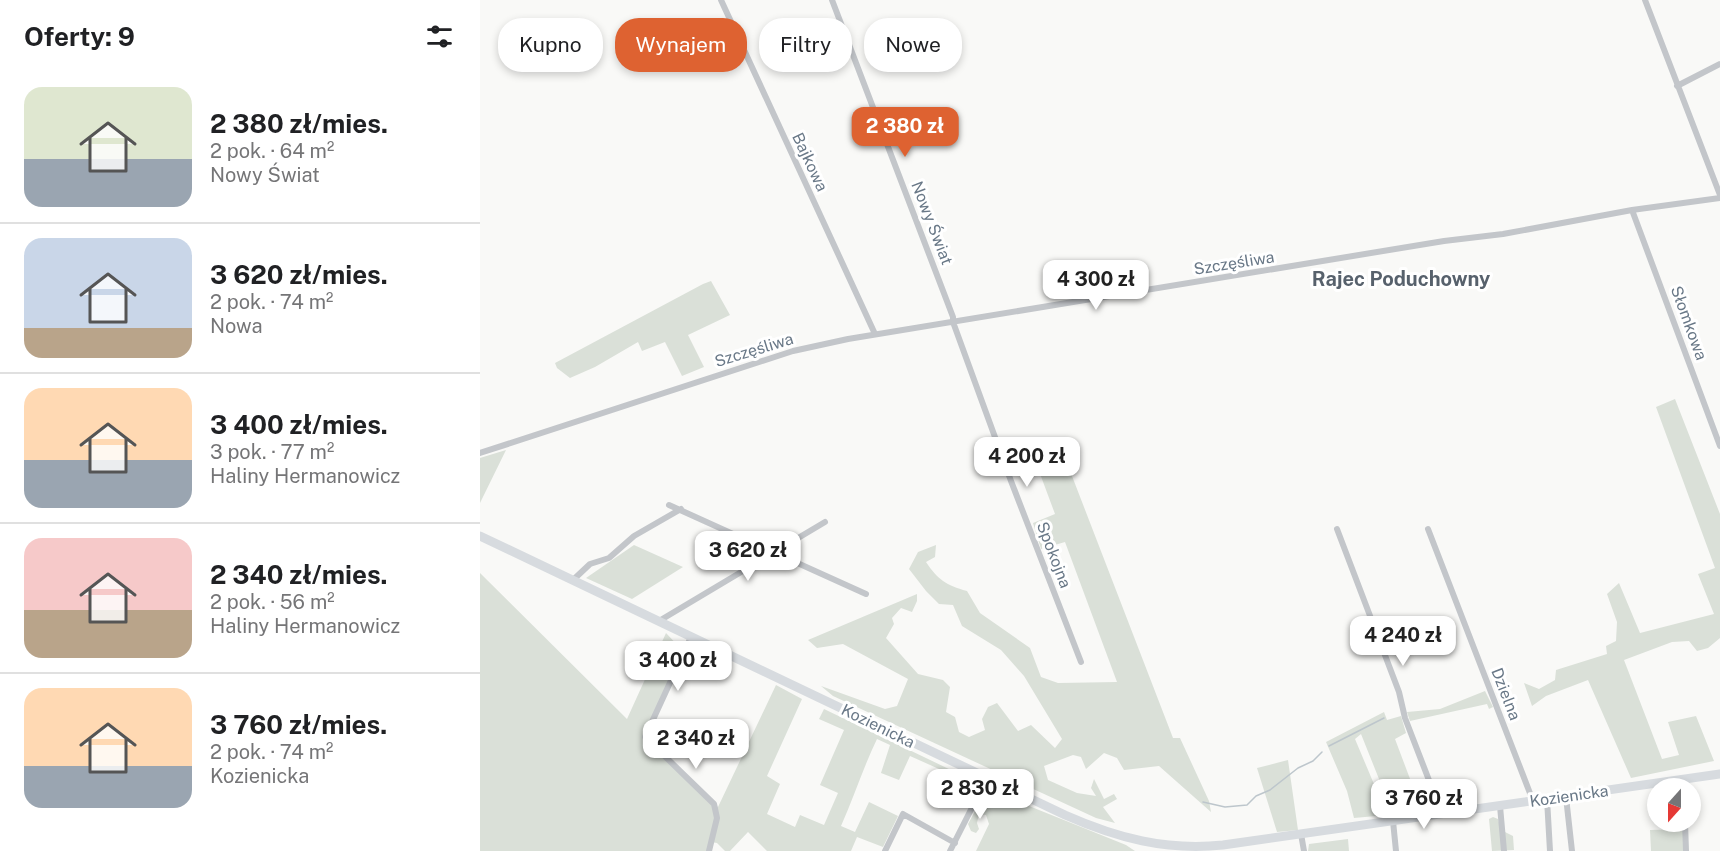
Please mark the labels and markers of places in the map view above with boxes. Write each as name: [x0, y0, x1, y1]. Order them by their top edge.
pin: 2 380 zł: [843, 107, 967, 158]
pin: 4 300 zł: [1034, 260, 1158, 311]
pin: 4 200 zł: [965, 437, 1089, 488]
pin: 3 620 zł: [686, 531, 810, 582]
pin: 4 240 zł: [1341, 616, 1465, 667]
pin: 3 400 zł: [616, 641, 740, 692]
pin: 2 340 zł: [634, 719, 758, 770]
pin: 2 830 zł: [918, 769, 1042, 820]
pin: 3 760 zł: [1362, 779, 1486, 830]

